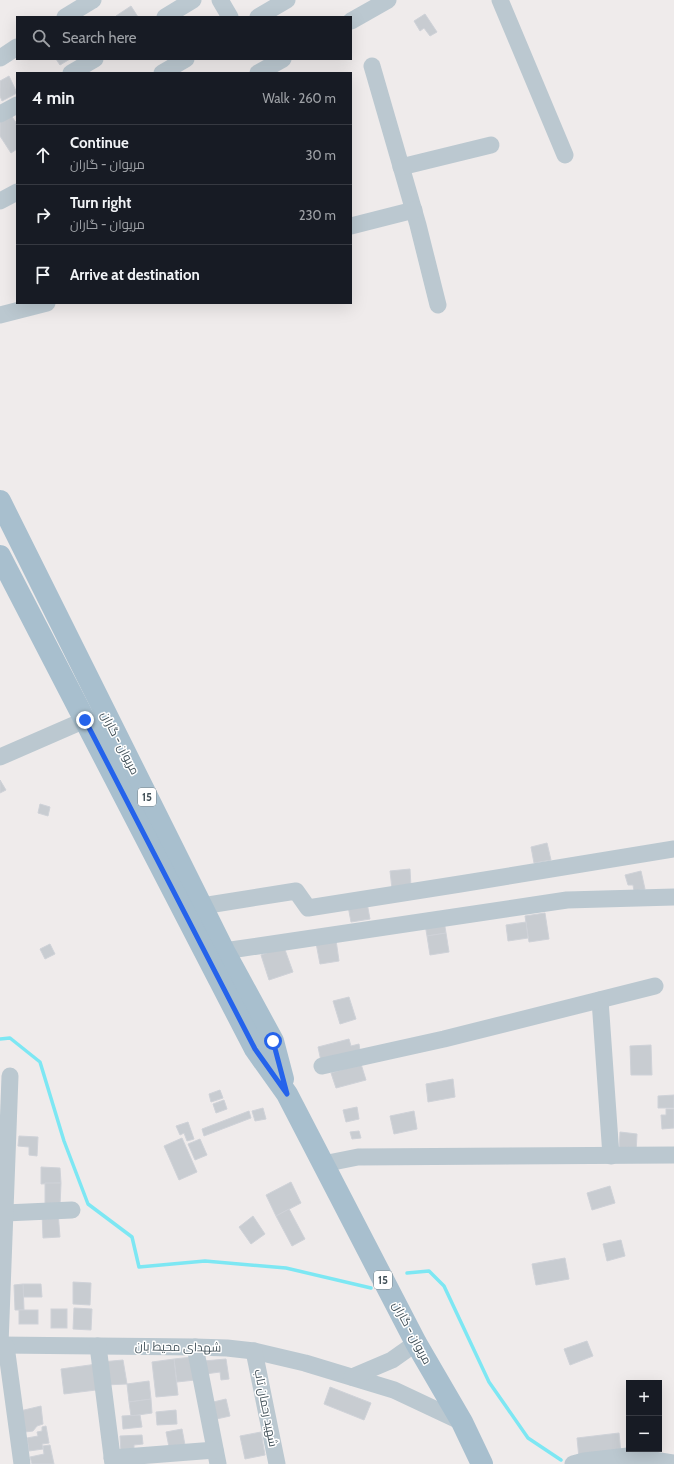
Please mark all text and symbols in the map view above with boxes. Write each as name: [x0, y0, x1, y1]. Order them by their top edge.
search box: [16, 16, 352, 60]
icon: search: [30, 27, 52, 49]
text: Search here: [62, 29, 137, 47]
text: 4 min: [32, 88, 75, 108]
text: Walk · 260 m: [263, 90, 336, 106]
text: Continue: [70, 134, 129, 152]
icon: ahead: [32, 144, 54, 166]
text: 30 m: [306, 147, 336, 163]
text: مریوان - گاران: [70, 156, 145, 172]
text: Turn right: [70, 194, 131, 212]
icon: right: [32, 204, 54, 226]
text: 230 m: [299, 207, 336, 223]
text: مریوان - گاران: [70, 216, 145, 232]
icon: arrive: [32, 264, 54, 286]
text: Arrive at destination: [70, 266, 200, 284]
street label: مریوان - گاران: [98, 709, 143, 777]
route end: [76, 711, 94, 729]
road number: 15: [138, 788, 156, 806]
route start: [264, 1032, 282, 1050]
road number: 15: [374, 1271, 392, 1289]
street label: مریوان - گاران: [390, 1299, 435, 1367]
street label: شهدای محیط بان: [135, 1338, 221, 1355]
street label: شهید رحمان تاب: [252, 1368, 281, 1448]
map controls: [626, 1380, 662, 1452]
button: +: [626, 1380, 662, 1416]
button: −: [626, 1416, 662, 1452]

